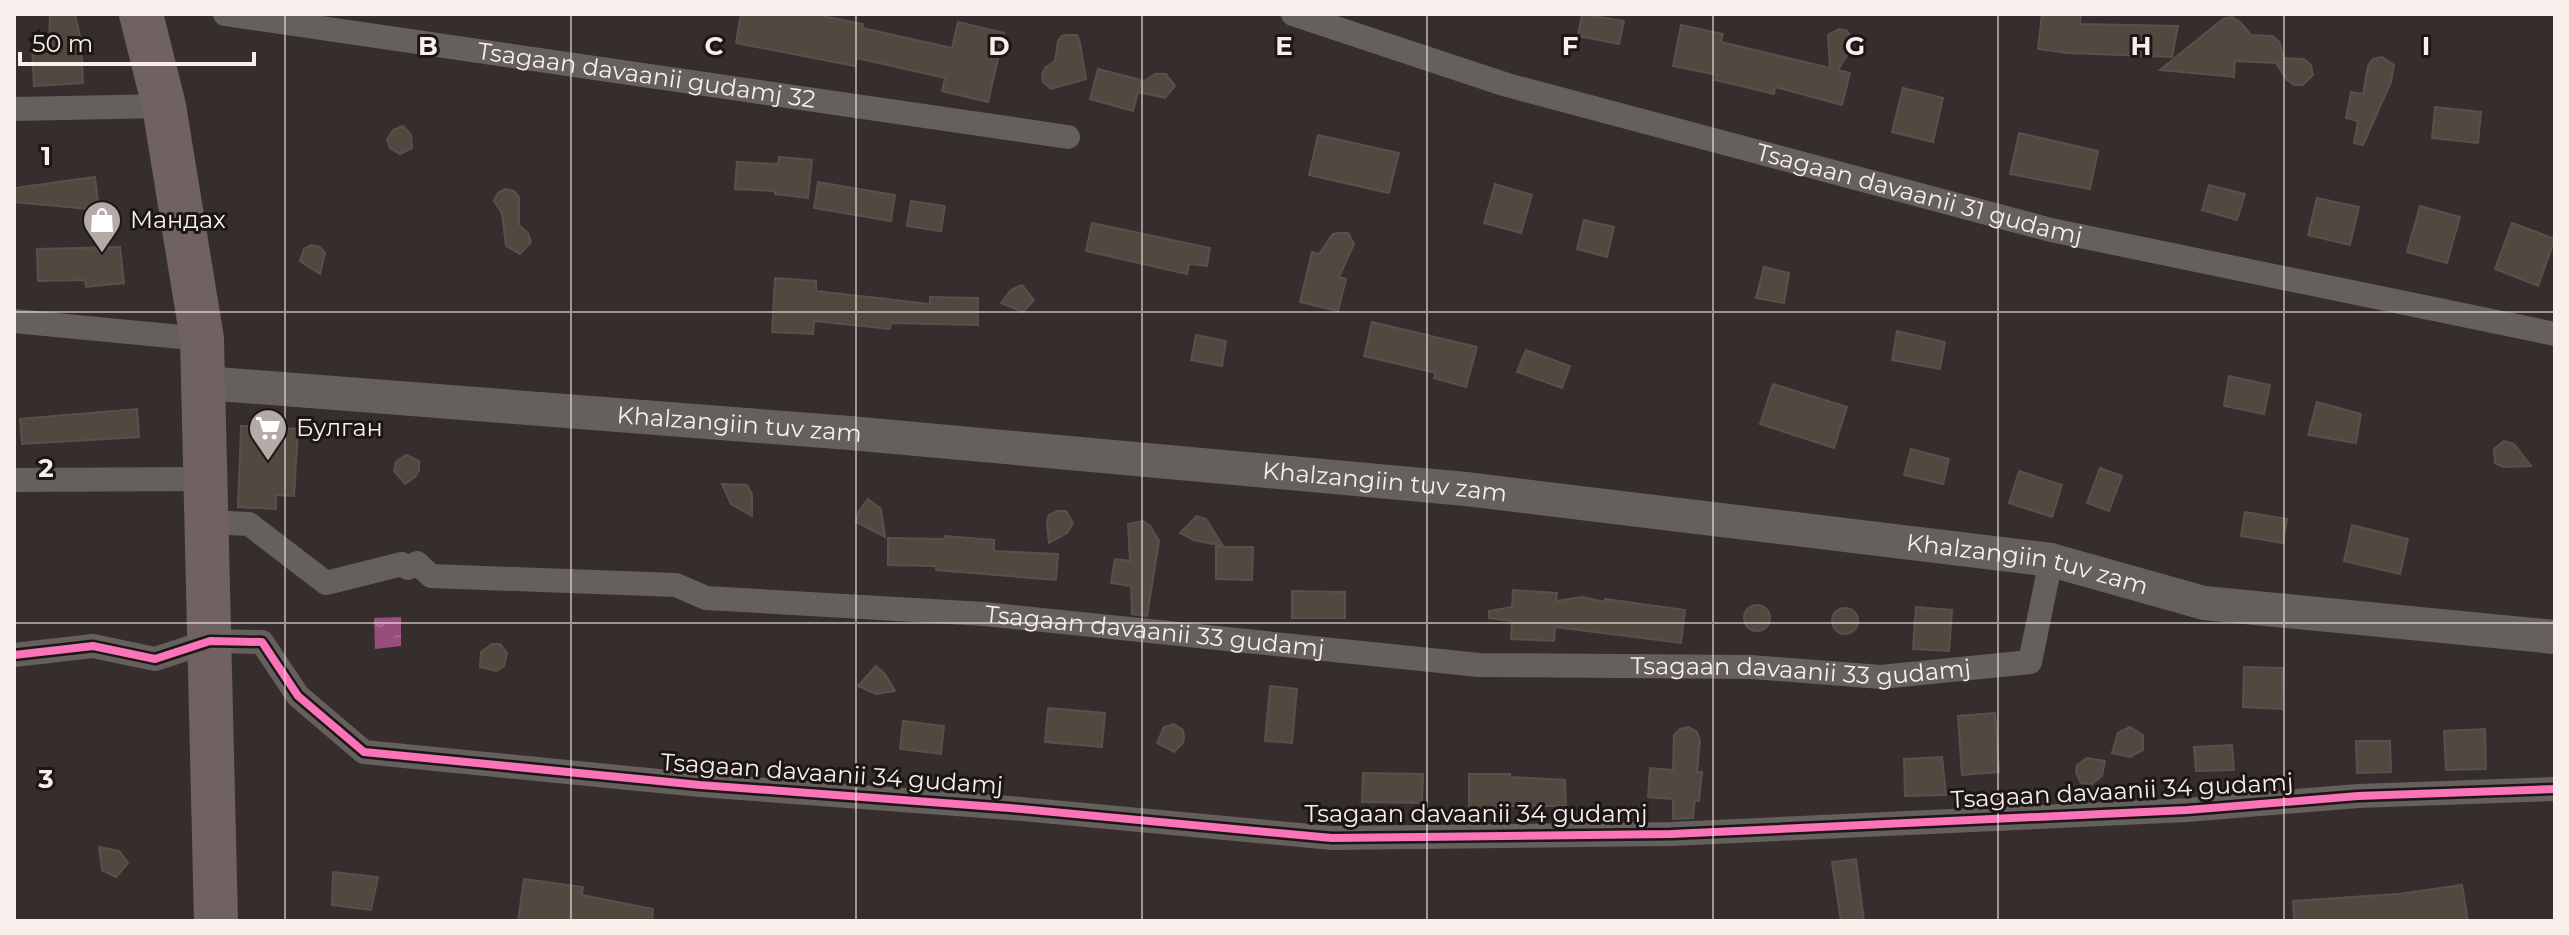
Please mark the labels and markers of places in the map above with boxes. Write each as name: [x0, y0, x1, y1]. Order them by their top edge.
shop icon: Мандах: [81, 199, 123, 254]
place label: Мандах: [130, 205, 226, 234]
supermarket icon: Булган: [247, 407, 289, 462]
place label: Булган: [296, 413, 383, 442]

